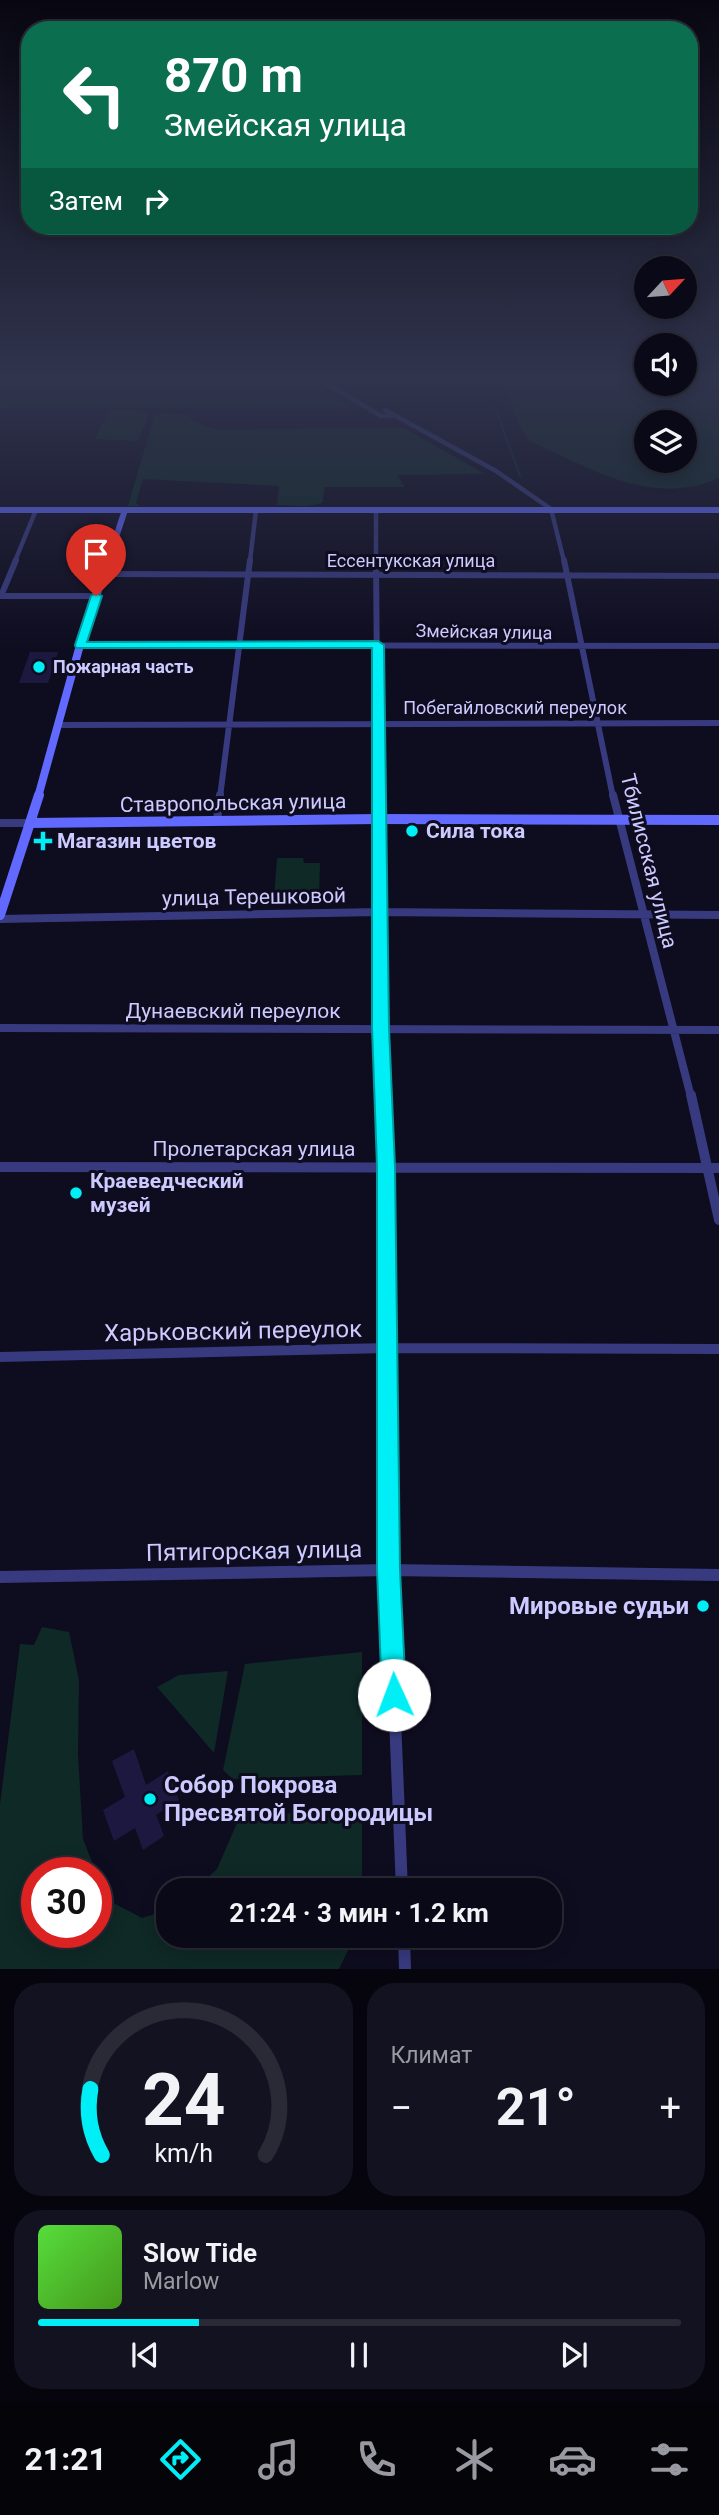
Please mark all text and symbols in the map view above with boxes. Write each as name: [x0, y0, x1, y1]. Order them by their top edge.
text: 870 m: [164, 47, 303, 104]
icon: left: [49, 49, 140, 140]
text: Змейская улица: [164, 106, 407, 144]
icon: right: [137, 182, 175, 220]
text: Затем: [49, 186, 123, 216]
north arrow: [634, 256, 696, 318]
map controls: [634, 256, 697, 473]
button: sound: [634, 333, 697, 396]
button: layers: [634, 410, 697, 473]
pin: [66, 524, 126, 596]
icon: arrive: [77, 535, 115, 573]
street label: Ессентукская улица: [327, 550, 495, 571]
street label: Змейская улица: [415, 620, 553, 643]
place label: Пожарная часть: [53, 656, 193, 677]
marker: Пожарная часть: [31, 659, 47, 675]
street label: Побегайловский переулок: [403, 697, 627, 718]
street label: Тбилисская улица: [616, 771, 682, 951]
street label: Ставропольская улица: [120, 789, 346, 817]
place label: Сила тока: [426, 819, 525, 843]
marker: Сила тока: [404, 823, 420, 839]
place label: Магазин цветов: [57, 829, 217, 853]
marker: Магазин цветов: [35, 833, 51, 849]
street label: улица Терешковой: [162, 883, 346, 911]
street label: Дунаевский переулок: [125, 999, 341, 1023]
street label: Пролетарская улица: [152, 1137, 356, 1161]
place label: Краеведческий музей: [90, 1169, 244, 1217]
marker: Краеведческий музей: [68, 1185, 84, 1201]
street label: Харьковский переулок: [104, 1315, 362, 1347]
street label: Пятигорская улица: [146, 1535, 362, 1567]
place label: Мировые судьи: [509, 1592, 689, 1620]
marker: Мировые судьи: [695, 1598, 711, 1614]
position arrow: [357, 1658, 431, 1732]
place label: Собор Покрова Пресвятой Богородицы: [164, 1771, 433, 1827]
marker: Собор Покрова Пресвятой Богородицы: [142, 1791, 158, 1807]
speed limit sign: 30: [21, 1857, 112, 1948]
text: 21:24 · 3 мин · 1.2 km: [229, 1898, 489, 1928]
text: Климат: [391, 2042, 472, 2069]
text: 24: [141, 2058, 225, 2144]
text: 21°: [496, 2077, 576, 2138]
text: −: [391, 2086, 412, 2130]
text: +: [659, 2086, 681, 2130]
text: km/h: [154, 2139, 213, 2168]
text: Slow Tide: [143, 2238, 257, 2268]
text: Marlow: [143, 2268, 219, 2295]
icon: previous: [126, 2336, 164, 2374]
icon: pause: [340, 2336, 378, 2374]
icon: next: [555, 2336, 593, 2374]
icon: directions: [156, 2435, 205, 2484]
icon: music: [254, 2435, 303, 2484]
icon: phone: [352, 2435, 401, 2484]
icon: climate: [450, 2435, 499, 2484]
icon: car: [548, 2435, 597, 2484]
icon: filters: [645, 2435, 694, 2484]
text: 21:21: [24, 2440, 107, 2478]

